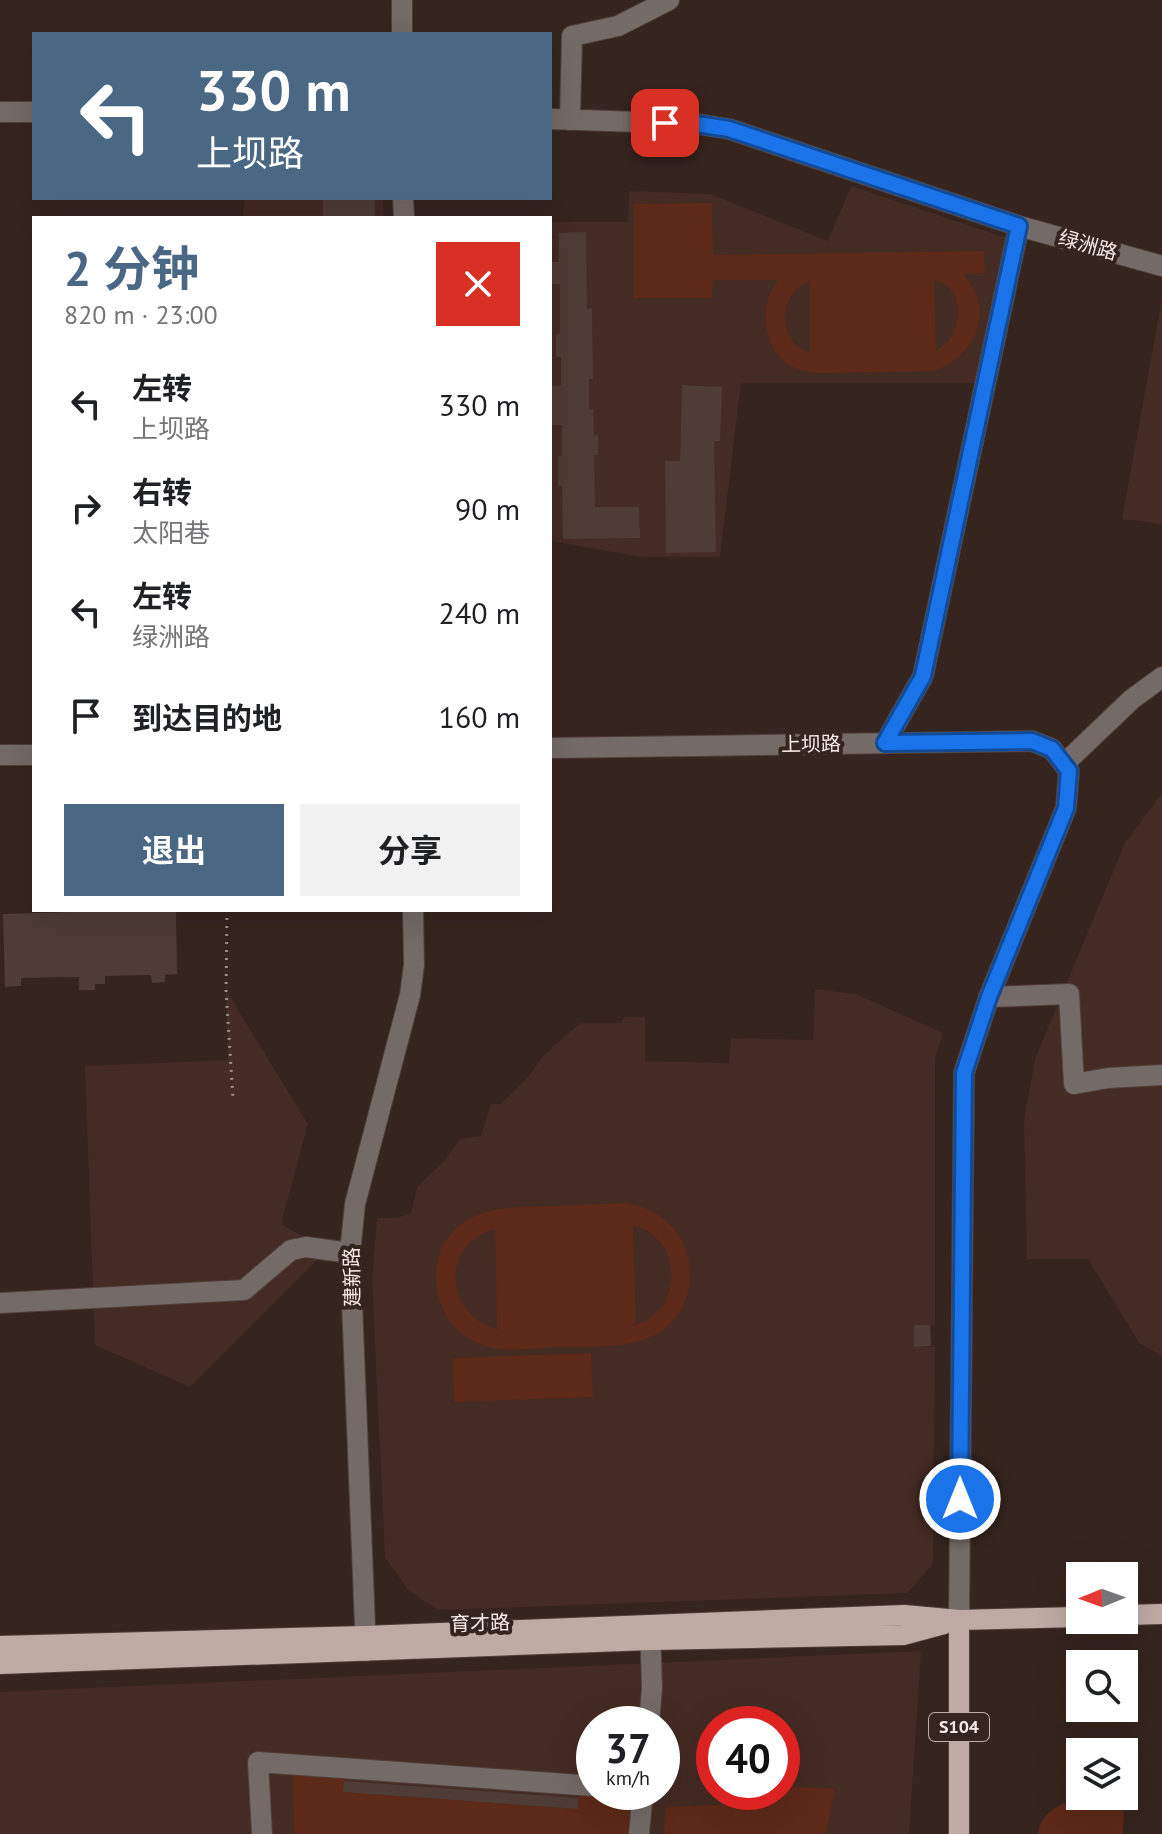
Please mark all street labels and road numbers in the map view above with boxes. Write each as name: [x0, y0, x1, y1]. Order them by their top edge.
street label: 绿洲路: [1056, 224, 1120, 266]
street label: 上坝路: [781, 730, 841, 758]
street label: 建新路: [338, 1247, 366, 1307]
street label: 育才路: [450, 1609, 510, 1637]
road number: S104: [929, 1713, 989, 1741]

